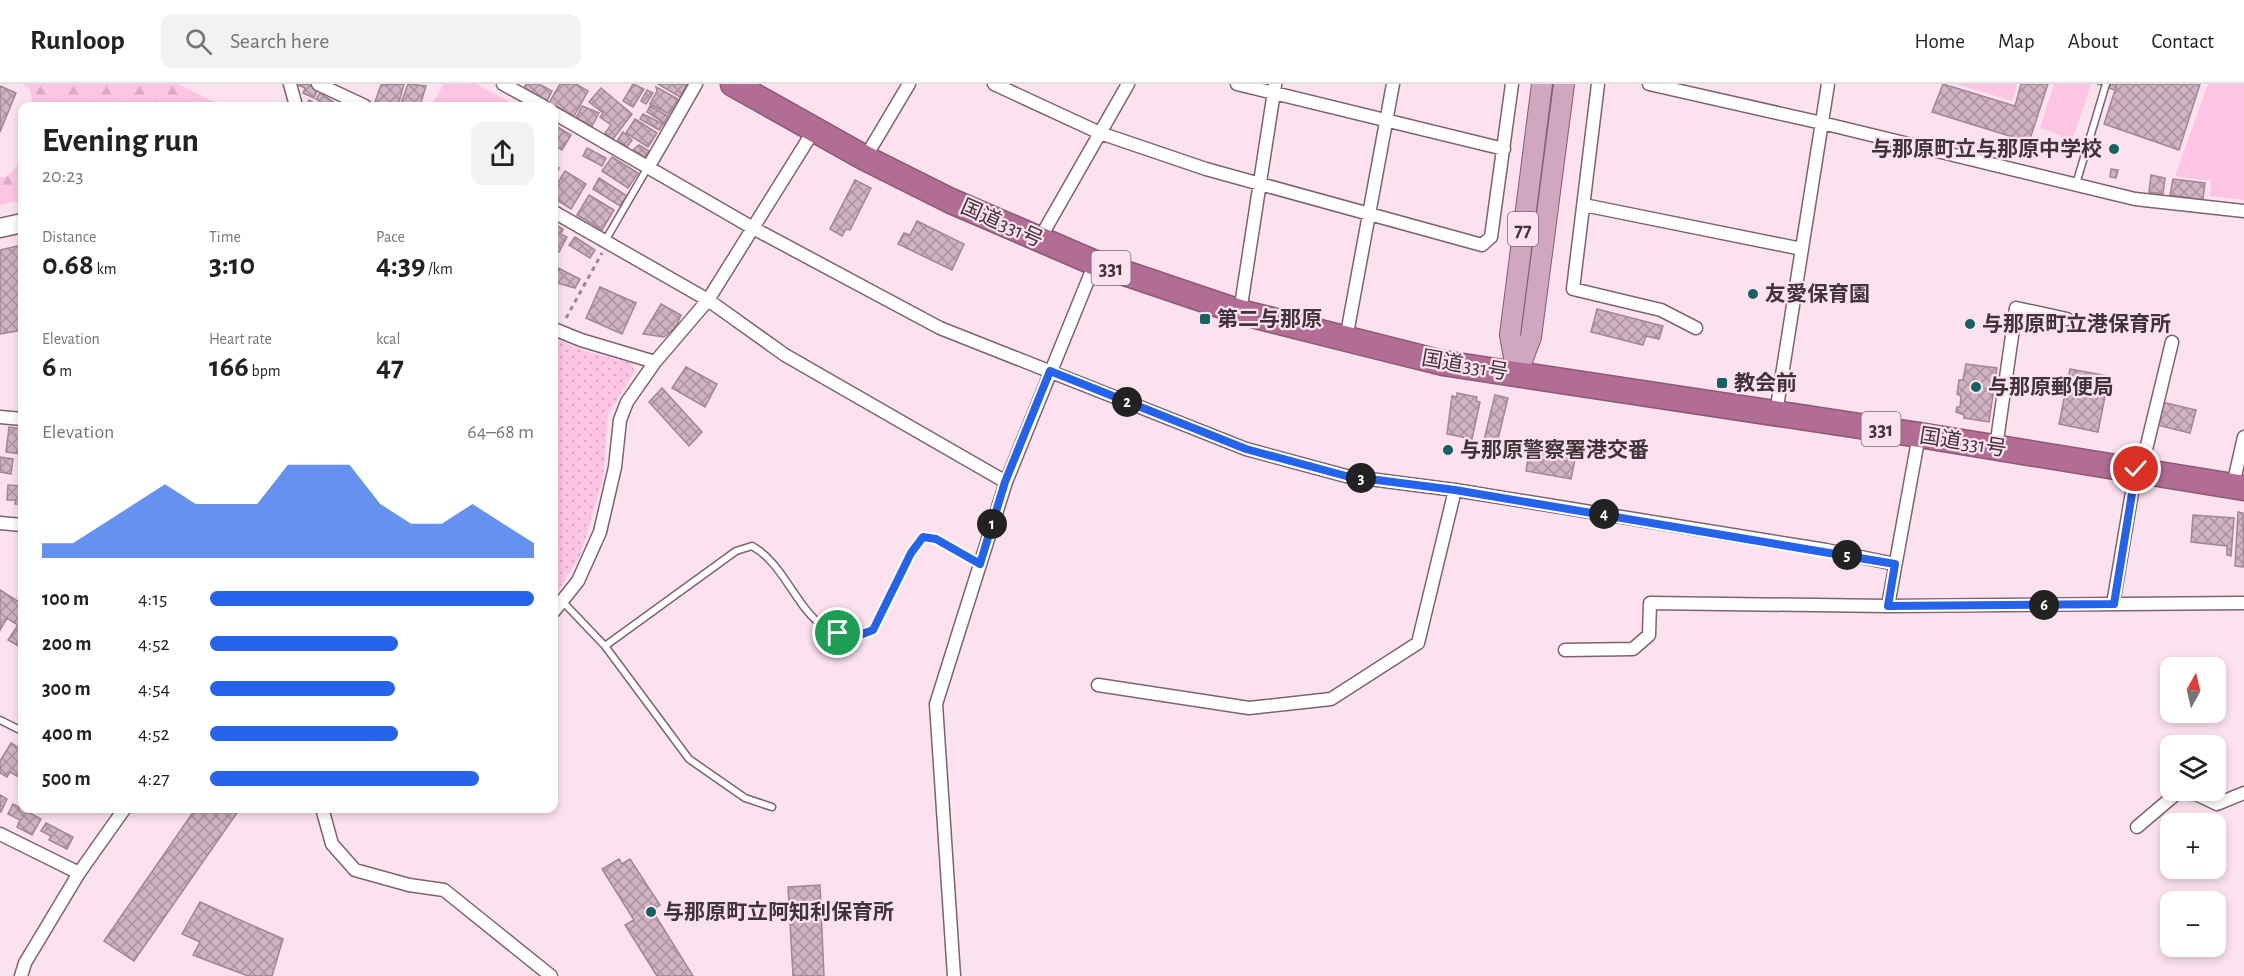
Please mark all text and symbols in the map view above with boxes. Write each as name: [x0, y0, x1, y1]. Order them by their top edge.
search box: [161, 14, 581, 68]
icon: search: [182, 25, 215, 58]
text: Runloop: [30, 27, 125, 55]
text: Search here: [230, 30, 329, 52]
text: Home: [1914, 31, 1965, 52]
text: Map: [1998, 31, 2035, 52]
text: About: [2068, 31, 2118, 52]
text: Contact: [2151, 31, 2214, 52]
button: share: [471, 122, 534, 185]
text: Evening run: [42, 125, 199, 158]
place label: 与那原町立与那原中学校: [1871, 138, 2102, 160]
marker: 与那原町立与那原中学校: [2107, 142, 2121, 156]
text: 20:23: [42, 166, 84, 186]
street label: 国道331号: [958, 195, 1046, 251]
road number: 77: [1508, 212, 1538, 246]
text: Distance: [42, 229, 96, 245]
text: Time: [209, 229, 241, 245]
text: Pace: [376, 229, 405, 245]
text: 0.68: [42, 250, 94, 280]
text: 3:10: [209, 250, 255, 280]
text: 4:39: [376, 250, 425, 280]
road number: 331: [1092, 251, 1130, 285]
text: km: [94, 261, 117, 277]
text: /km: [425, 261, 453, 277]
place label: 友愛保育園: [1765, 282, 1870, 305]
marker: 友愛保育園: [1746, 287, 1760, 301]
place label: 第二与那原: [1217, 308, 1322, 330]
marker: 第二与那原: [1198, 312, 1212, 326]
place label: 与那原町立港保育所: [1982, 313, 2171, 335]
marker: 与那原町立港保育所: [1963, 317, 1977, 331]
text: Elevation: [42, 331, 100, 347]
text: Heart rate: [209, 331, 272, 347]
text: kcal: [376, 331, 400, 347]
street label: 国道331号: [1420, 347, 1510, 383]
text: 6: [42, 352, 57, 382]
text: 166: [209, 352, 249, 382]
text: 47: [376, 352, 404, 382]
text: m: [57, 363, 72, 379]
text: bpm: [249, 363, 280, 379]
place label: 教会前: [1734, 371, 1797, 394]
marker: 教会前: [1715, 376, 1729, 390]
place label: 与那原郵便局: [1988, 376, 2114, 398]
marker: 与那原郵便局: [1969, 380, 1983, 394]
pin: 2: [1112, 387, 1142, 417]
text: 2: [1123, 394, 1131, 410]
road number: 331: [1862, 412, 1900, 446]
text: Elevation: [42, 422, 114, 442]
text: 64–68 m: [467, 422, 534, 442]
street label: 国道331号: [1918, 424, 2008, 460]
place label: 与那原警察署港交番: [1460, 439, 1649, 461]
marker: 与那原警察署港交番: [1441, 443, 1455, 457]
pin: [2110, 443, 2161, 494]
icon: check: [2119, 452, 2152, 485]
pin: 3: [1346, 463, 1376, 493]
text: 3: [1358, 470, 1364, 486]
pin: 4: [1589, 499, 1619, 529]
text: 4: [1600, 506, 1608, 522]
pin: 1: [977, 509, 1007, 539]
text: 1: [989, 516, 995, 532]
pin: 5: [1832, 540, 1862, 570]
text: 5: [1844, 547, 1850, 563]
text: 100 m: [42, 589, 89, 609]
text: 4:15: [138, 589, 167, 609]
pin: 6: [2029, 590, 2059, 620]
text: 6: [2040, 597, 2048, 613]
pin: [812, 607, 863, 658]
icon: arrive: [821, 616, 854, 649]
text: 200 m: [42, 634, 91, 654]
text: 4:52: [138, 634, 170, 654]
north arrow: [2160, 657, 2226, 723]
map controls: [2160, 657, 2226, 957]
text: 300 m: [42, 679, 91, 699]
text: 4:54: [138, 679, 170, 699]
text: 400 m: [42, 724, 92, 744]
text: 4:52: [138, 724, 170, 744]
button: layers: [2160, 735, 2226, 801]
text: 500 m: [42, 769, 91, 789]
text: 4:27: [138, 769, 170, 789]
button: +: [2160, 813, 2226, 879]
button: −: [2160, 891, 2226, 957]
place label: 与那原町立阿知利保育所: [663, 901, 894, 923]
marker: 与那原町立阿知利保育所: [644, 905, 658, 919]

